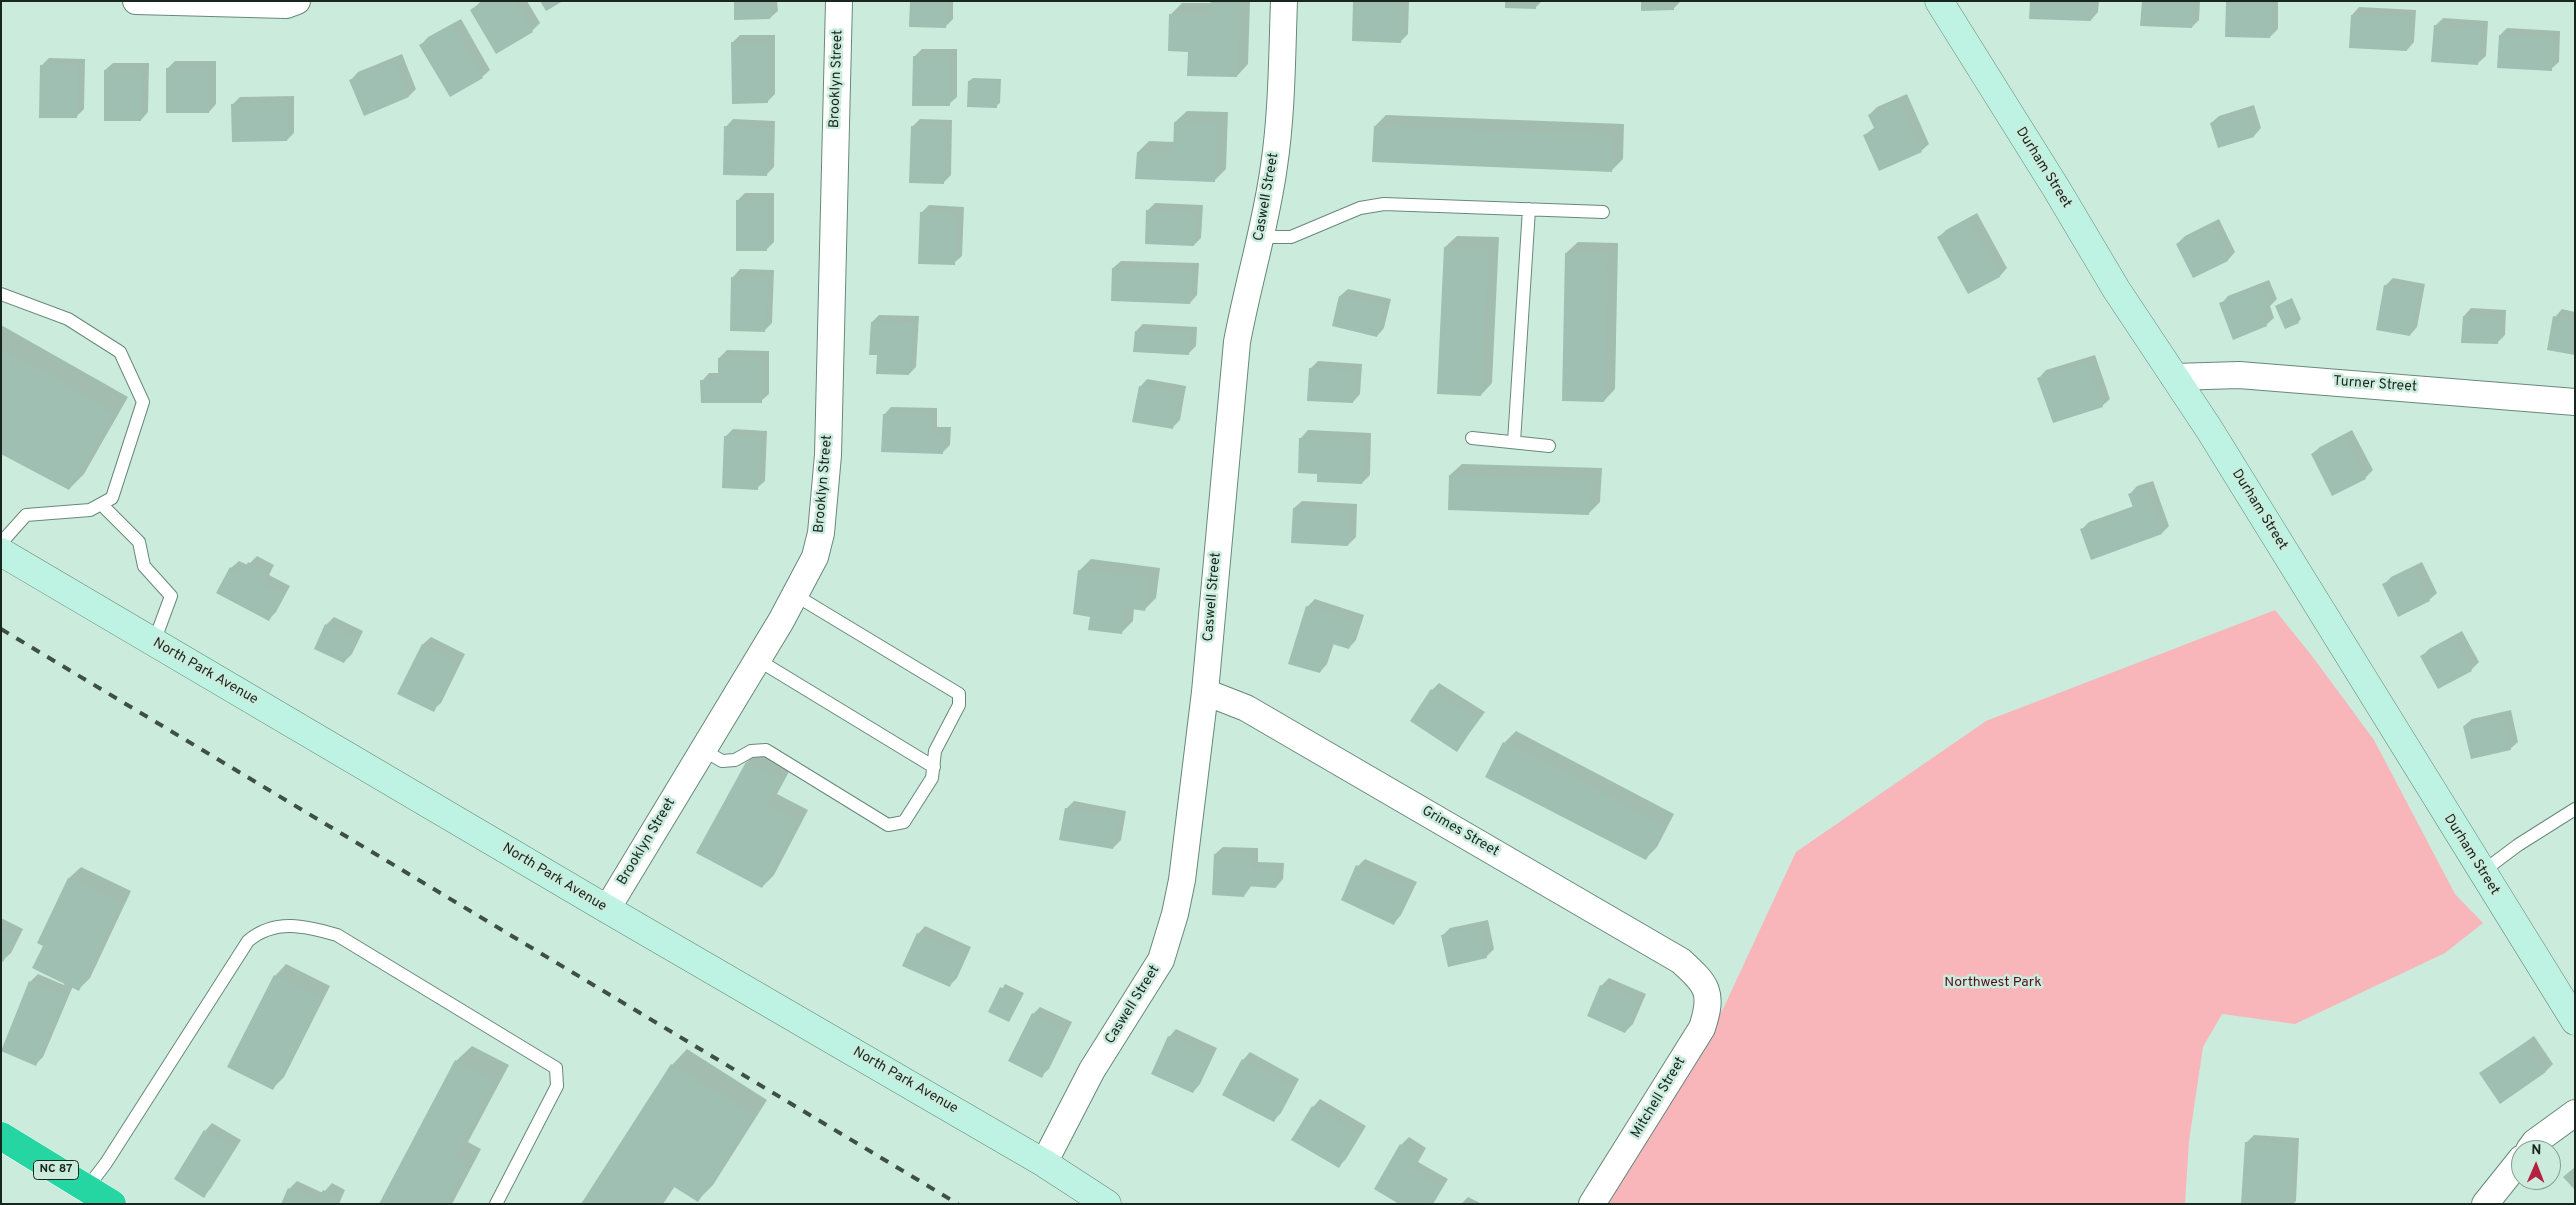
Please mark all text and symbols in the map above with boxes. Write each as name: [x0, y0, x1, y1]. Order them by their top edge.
street label: Brooklyn Street: [827, 29, 847, 129]
street label: Durham Street: [2011, 124, 2075, 212]
street label: Caswell Street: [1251, 152, 1283, 242]
street label: Turner Street: [2333, 374, 2417, 396]
street label: Brooklyn Street: [811, 434, 837, 534]
street label: Durham Street: [2227, 466, 2291, 554]
street label: Caswell Street: [1201, 552, 1225, 642]
street label: North Park Avenue: [149, 635, 261, 709]
street label: Brooklyn Street: [614, 795, 680, 889]
street label: Grimes Street: [1418, 803, 1502, 861]
street label: Durham Street: [2439, 811, 2503, 899]
street label: North Park Avenue: [499, 840, 609, 916]
street label: Caswell Street: [1102, 963, 1164, 1047]
park label: Northwest Park: [1944, 975, 2042, 991]
street label: North Park Avenue: [849, 1044, 961, 1118]
street label: Mitchell Street: [1628, 1054, 1690, 1142]
north arrow: [2511, 1140, 2561, 1190]
text: N: [2531, 1142, 2541, 1159]
road number: NC 87: [34, 1160, 78, 1180]

